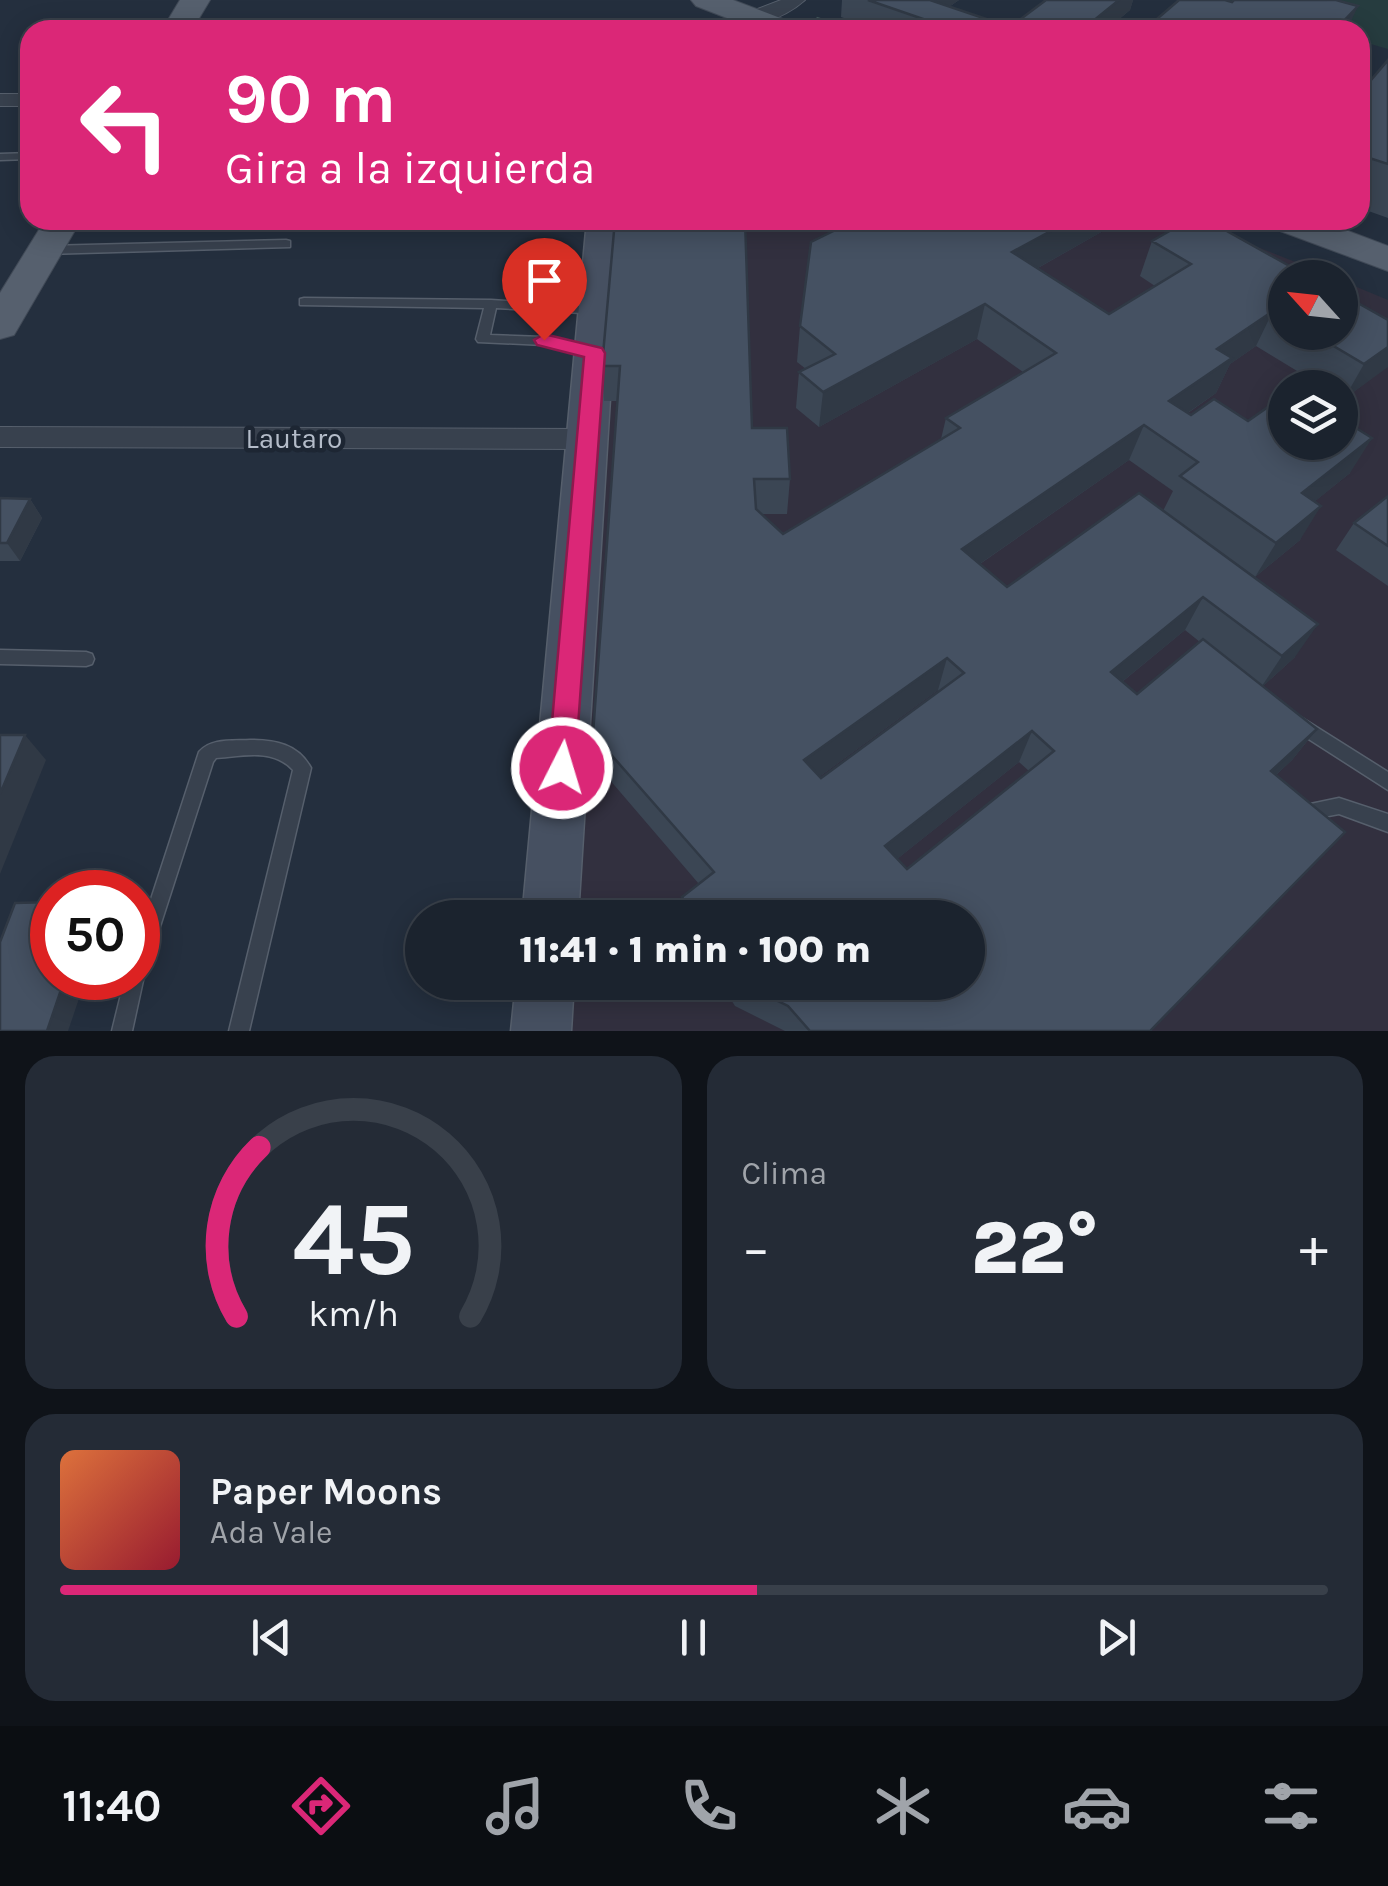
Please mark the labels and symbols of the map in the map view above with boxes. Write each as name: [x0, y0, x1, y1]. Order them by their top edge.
pin: [502, 238, 587, 341]
north arrow: [1268, 260, 1358, 350]
street label: Lautaro: [246, 422, 342, 455]
position arrow: [510, 716, 614, 820]
speed limit sign: 50: [30, 870, 160, 1000]

